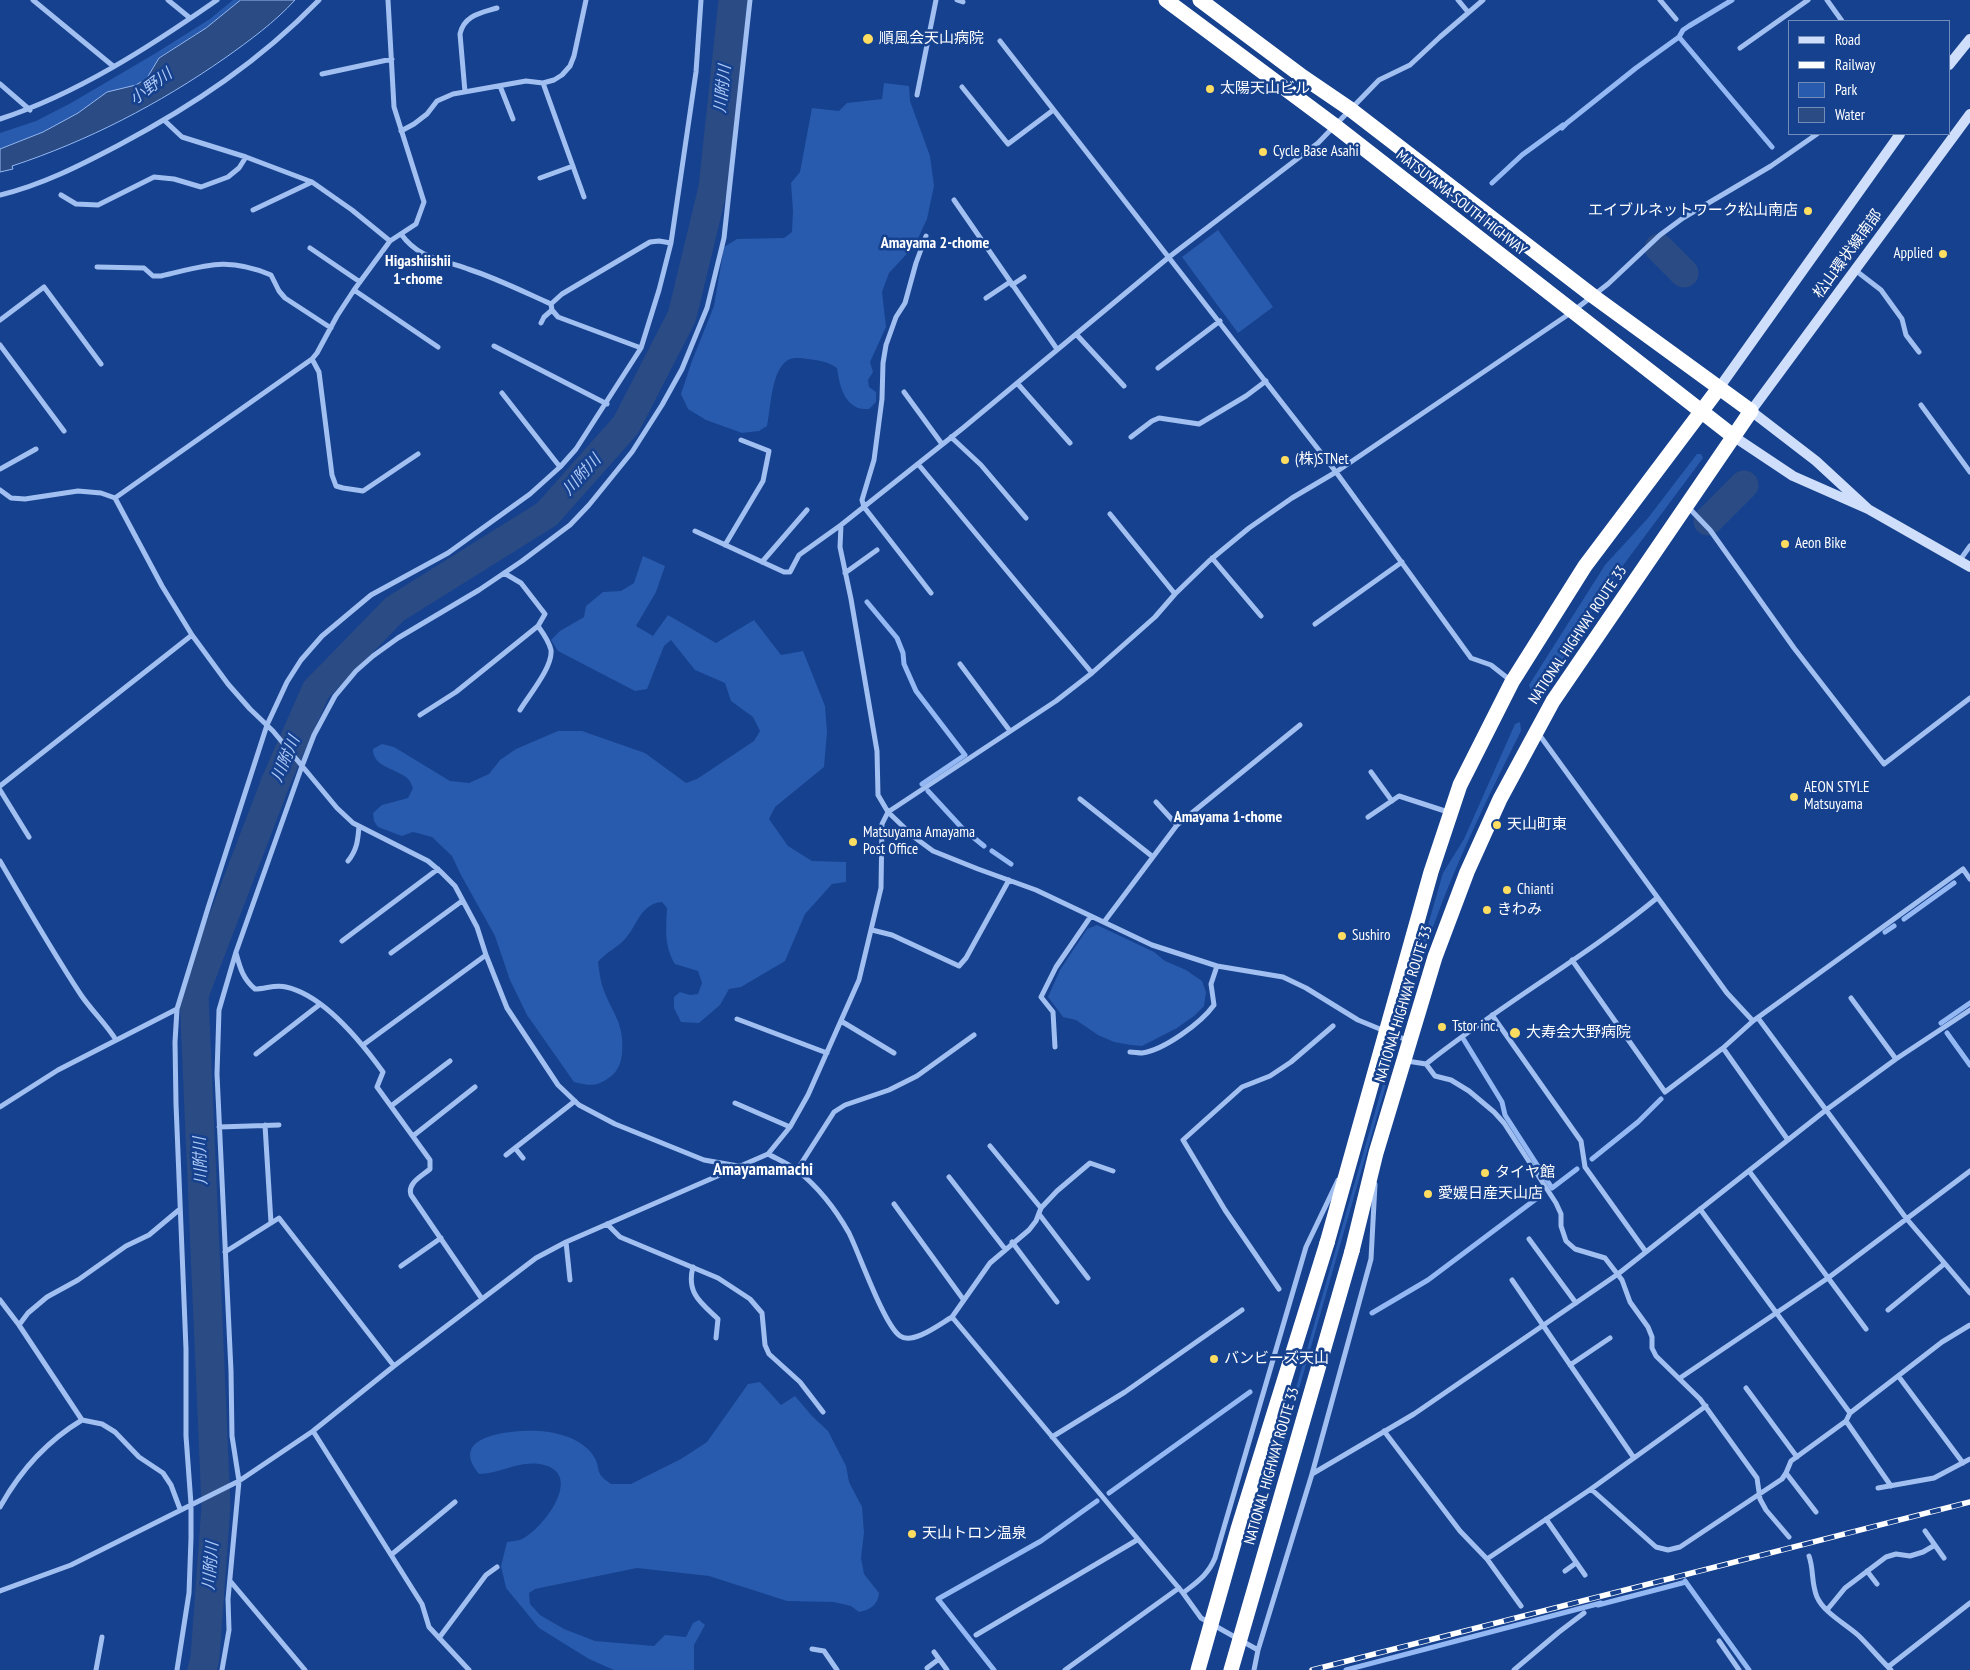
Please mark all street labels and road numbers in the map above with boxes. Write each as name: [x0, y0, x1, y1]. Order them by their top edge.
street label: MATSUYAMA-SOUTH HIGHWAY: [1392, 147, 1530, 259]
street label: 松山環状線南部: [1810, 206, 1886, 302]
street label: NATIONAL HIGHWAY ROUTE 33: [1525, 562, 1631, 708]
street label: NATIONAL HIGHWAY ROUTE 33: [1372, 923, 1436, 1085]
street label: NATIONAL HIGHWAY ROUTE 33: [1241, 1385, 1303, 1547]

